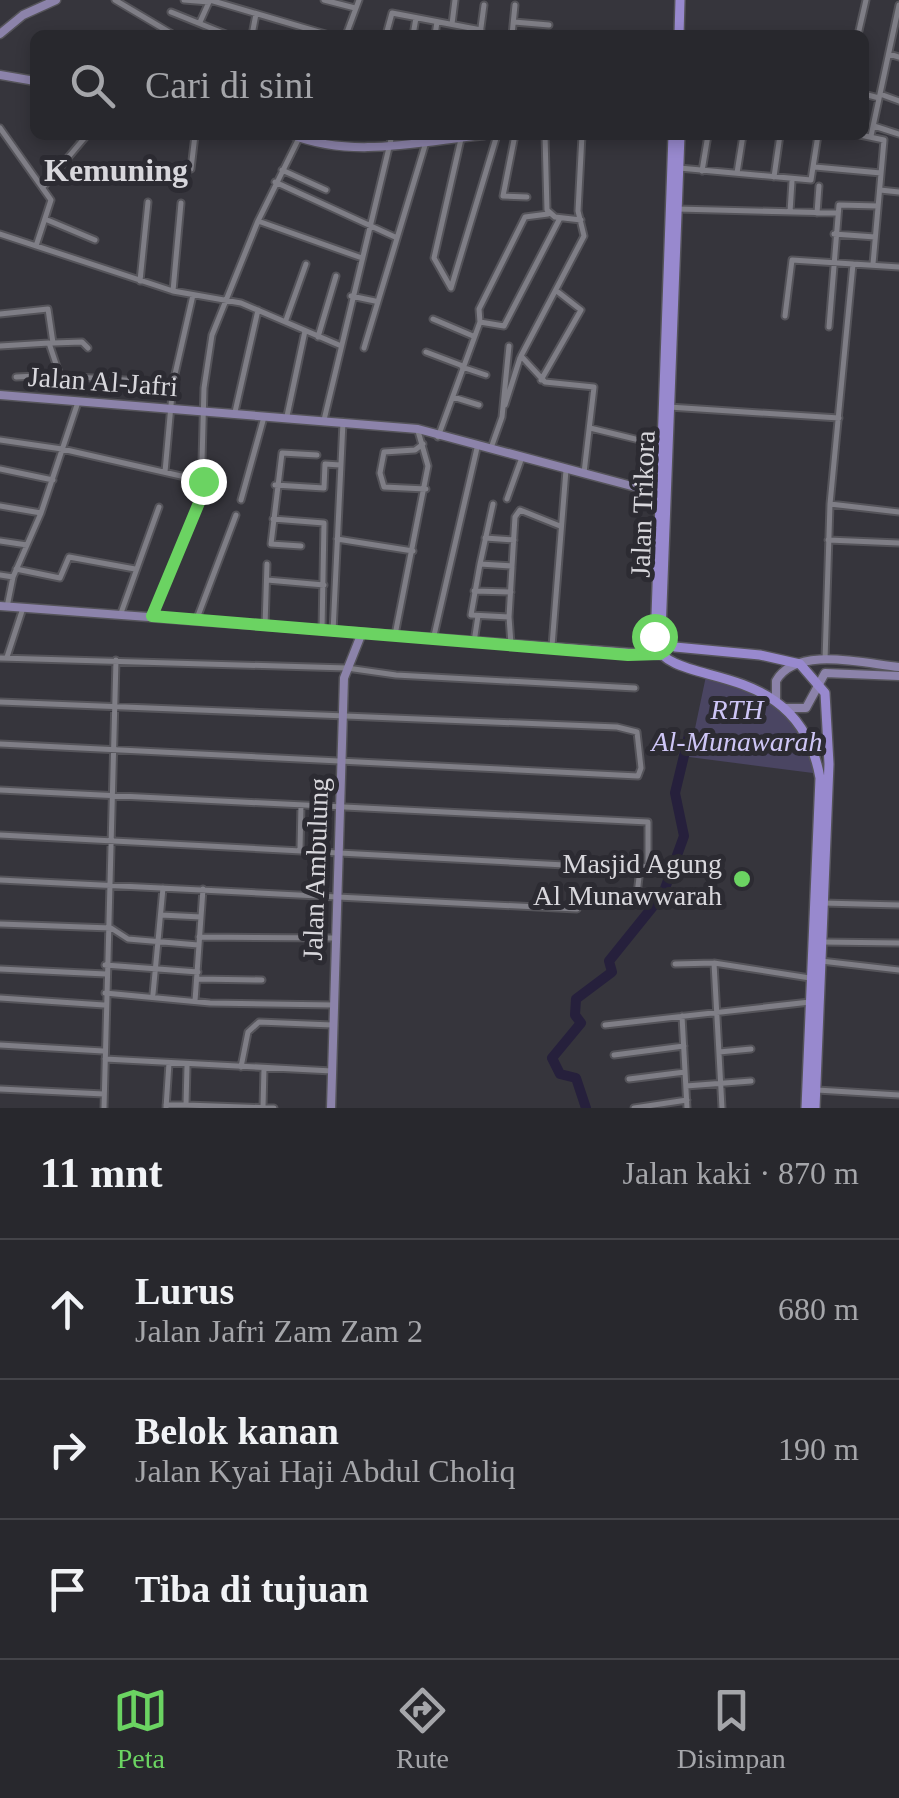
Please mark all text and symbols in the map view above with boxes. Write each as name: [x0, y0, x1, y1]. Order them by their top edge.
search box: [30, 30, 869, 140]
icon: search: [65, 58, 120, 113]
text: Cari di sini: [145, 64, 314, 106]
district label: Kemuning: [44, 152, 188, 188]
street label: Jalan Al-Jafri: [27, 361, 179, 402]
street label: Jalan Trikora: [624, 429, 661, 578]
route end: [181, 459, 227, 505]
route start: [632, 614, 678, 660]
park label: RTH Al-Munawarah: [649, 694, 823, 757]
street label: Jalan Ambulung: [297, 777, 334, 961]
place label: Masjid Agung Al Munawwarah: [533, 848, 722, 911]
marker: Masjid Agung Al Munawwarah: [731, 868, 753, 890]
text: 11 mnt: [40, 1150, 163, 1196]
text: Jalan kaki · 870 m: [623, 1155, 859, 1191]
text: Lurus: [135, 1270, 234, 1312]
icon: ahead: [40, 1282, 95, 1337]
text: 680 m: [778, 1291, 859, 1327]
text: Jalan Jafri Zam Zam 2: [135, 1313, 423, 1349]
text: Belok kanan: [135, 1410, 339, 1452]
icon: right: [40, 1422, 95, 1477]
text: 190 m: [778, 1431, 859, 1467]
text: Jalan Kyai Haji Abdul Choliq: [135, 1453, 515, 1489]
icon: arrive: [40, 1562, 95, 1617]
text: Tiba di tujuan: [135, 1568, 369, 1610]
tab: Peta: [113, 1683, 168, 1775]
tab: Rute: [395, 1683, 450, 1775]
tab: Disimpan: [677, 1683, 786, 1775]

